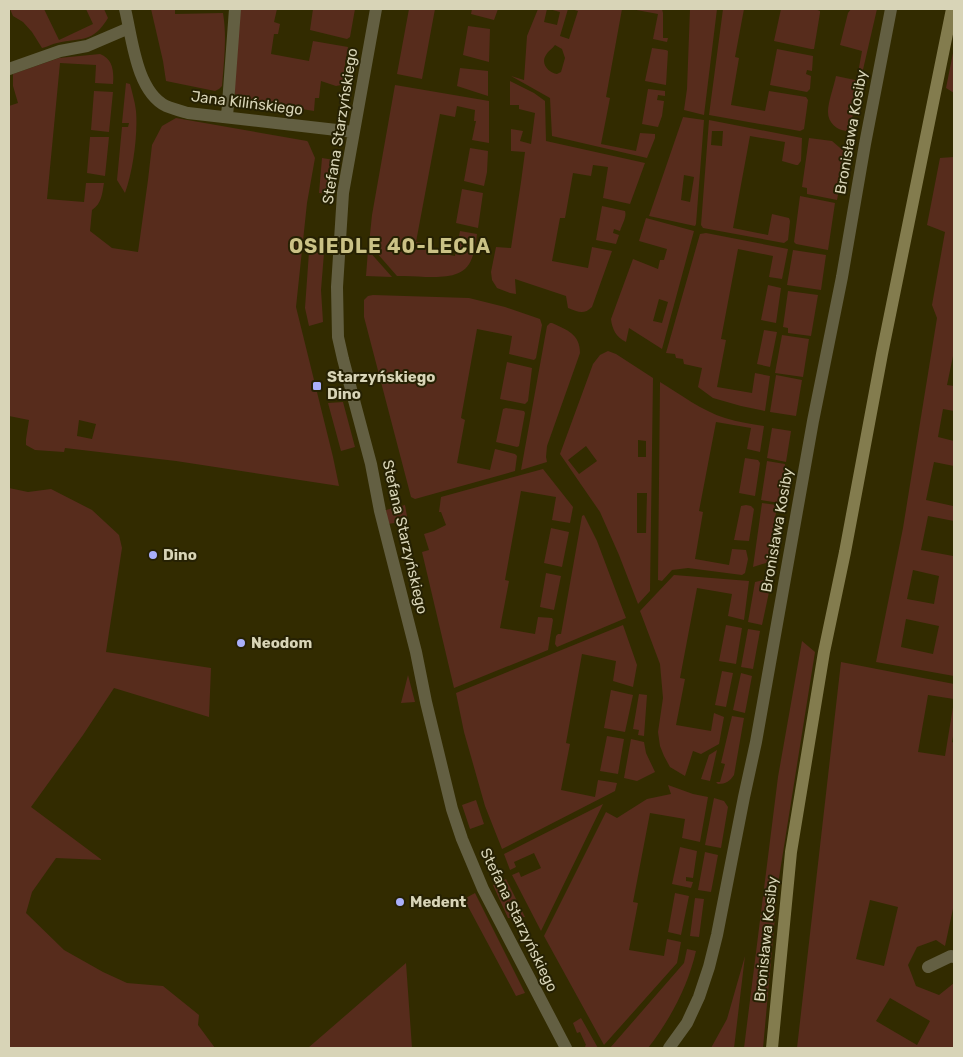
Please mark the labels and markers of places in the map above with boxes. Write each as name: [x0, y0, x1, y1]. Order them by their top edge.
place label: Starzyńskiego Dino: [327, 368, 435, 403]
marker: Starzyńskiego Dino: [311, 380, 323, 392]
place label: Dino: [163, 546, 197, 564]
marker: Dino: [147, 549, 159, 561]
place label: Neodom: [251, 634, 312, 652]
marker: Neodom: [235, 637, 247, 649]
place label: Medent: [410, 893, 466, 911]
marker: Medent: [394, 896, 406, 908]

